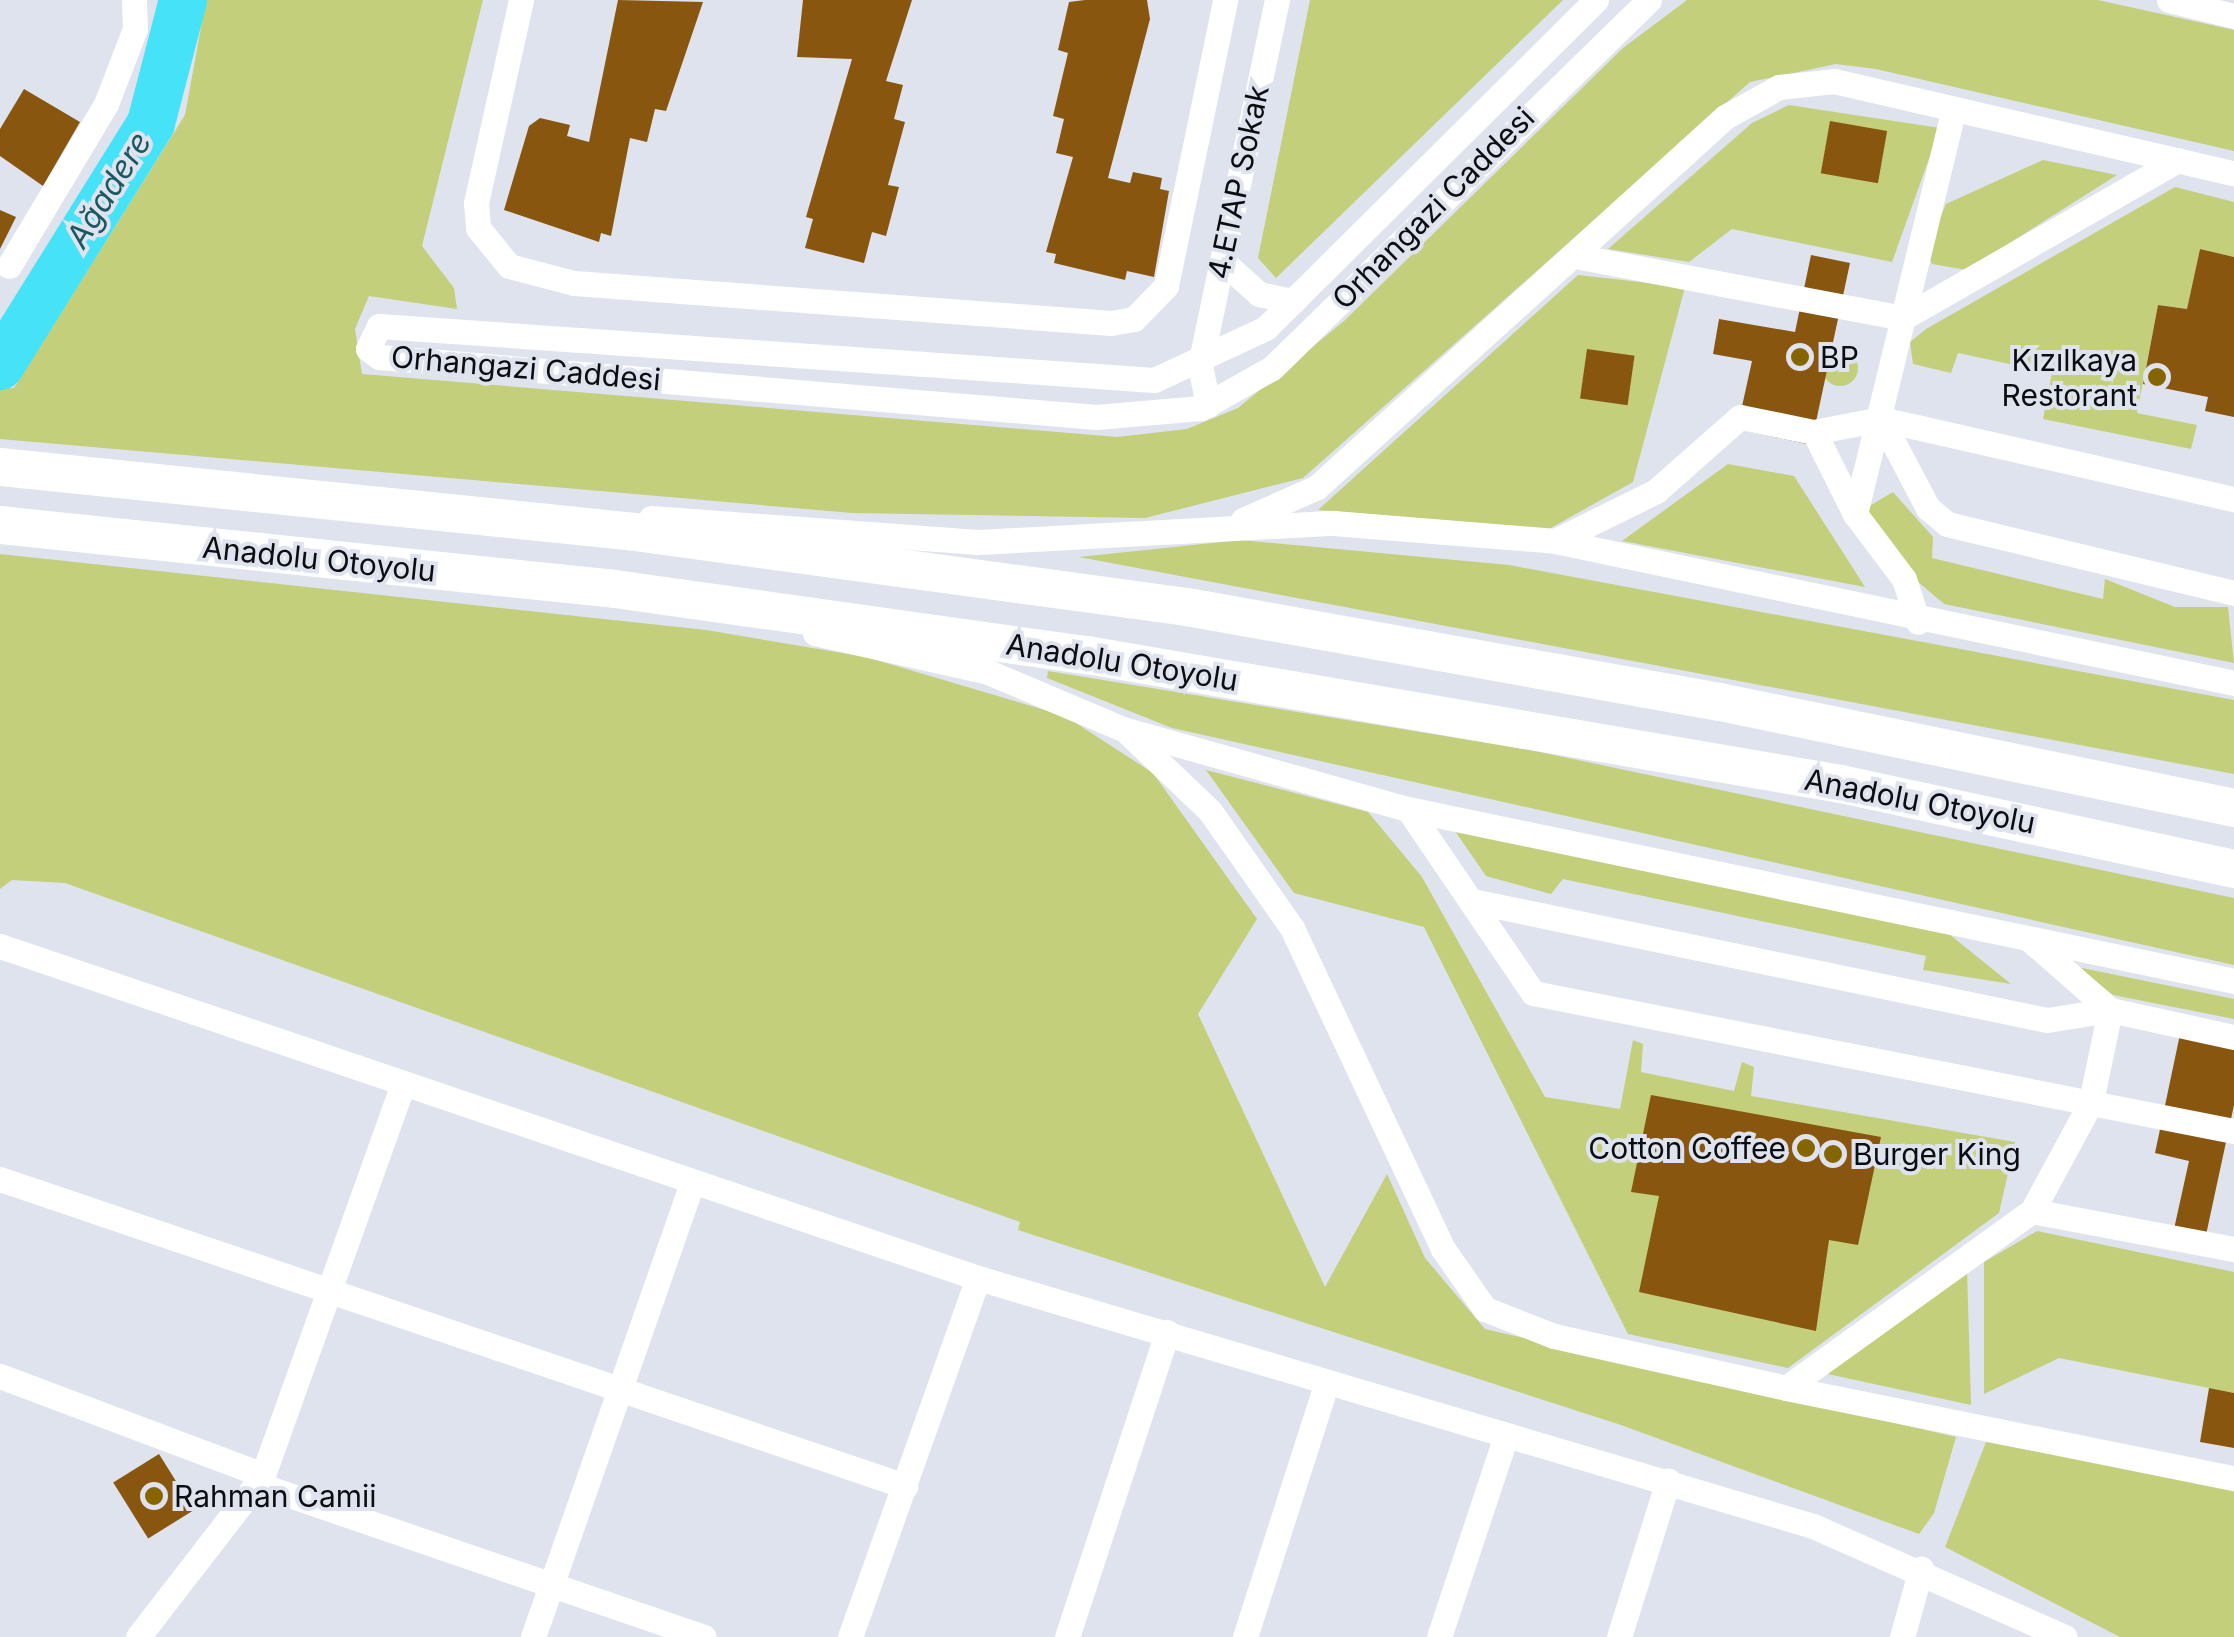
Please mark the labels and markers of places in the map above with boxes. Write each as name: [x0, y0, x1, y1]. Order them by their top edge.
place label: BP: [1820, 339, 1859, 375]
place label: Kızılkaya Restorant: [2002, 342, 2137, 412]
marker: BP: [1789, 346, 1811, 368]
marker: Kızılkaya Restorant: [2146, 366, 2168, 388]
place label: Cotton Coffee: [1588, 1130, 1786, 1166]
place label: Burger King: [1853, 1136, 2021, 1172]
marker: Cotton Coffee: [1795, 1137, 1817, 1159]
marker: Burger King: [1822, 1143, 1844, 1165]
place label: Rahman Camii: [174, 1478, 377, 1514]
marker: Rahman Camii: [143, 1485, 165, 1507]

